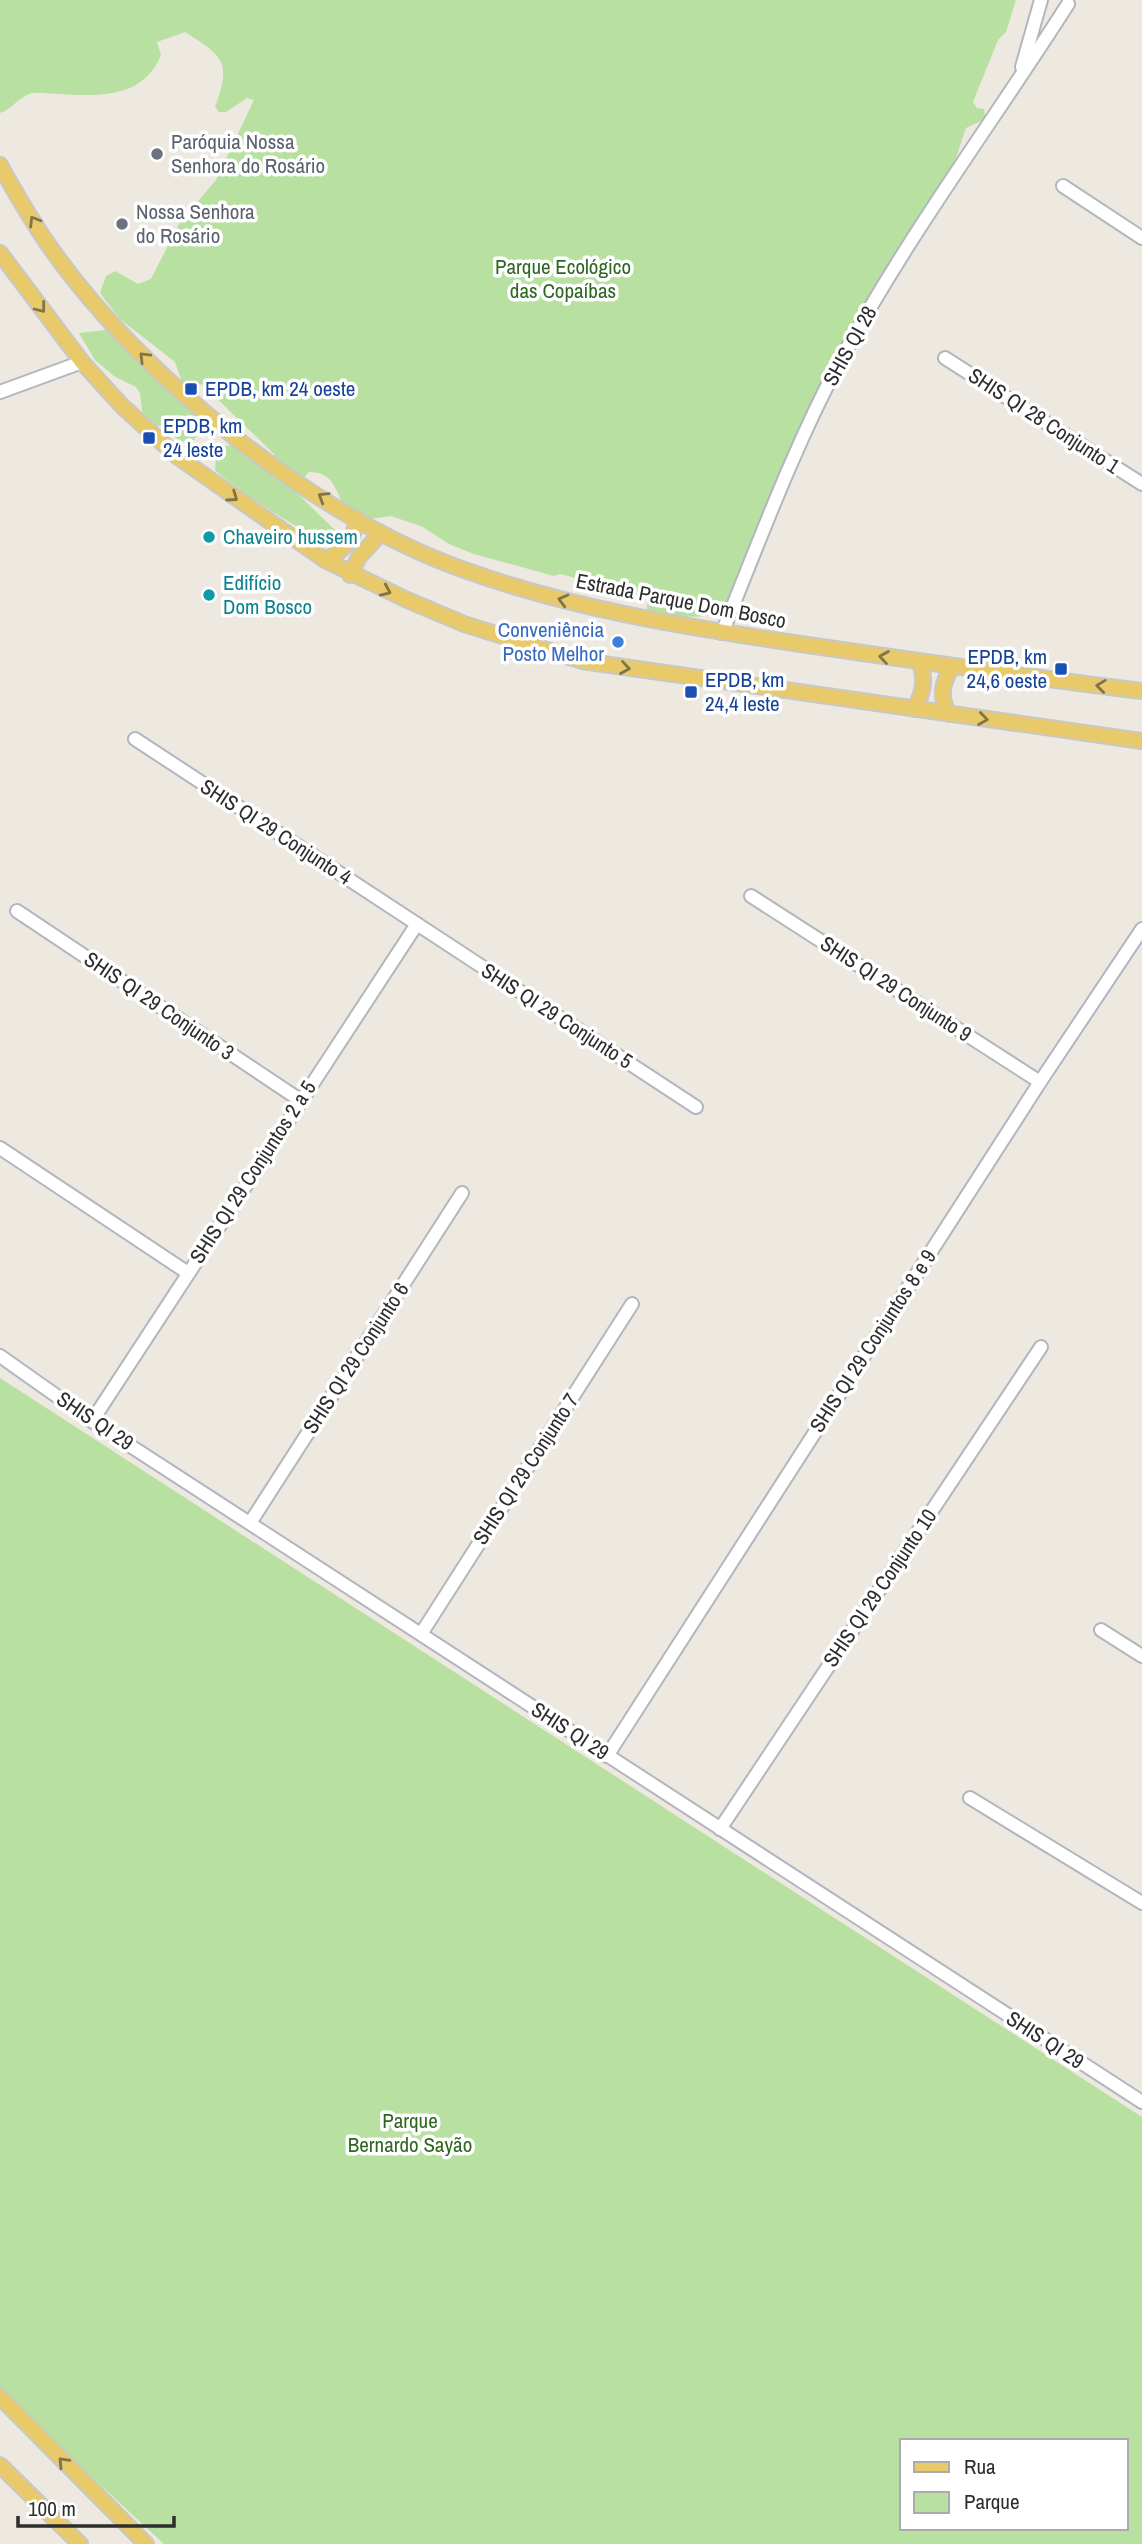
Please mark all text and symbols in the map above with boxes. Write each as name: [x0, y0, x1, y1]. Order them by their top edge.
place label: Paróquia Nossa Senhora do Rosário: [171, 127, 325, 180]
marker: Paróquia Nossa Senhora do Rosário: [149, 146, 165, 162]
place label: Nossa Senhora do Rosário: [136, 197, 255, 250]
one-way arrow: [29, 216, 42, 229]
marker: Nossa Senhora do Rosário: [114, 216, 130, 232]
park label: Parque Ecológico das Copaíbas: [495, 252, 631, 305]
one-way arrow: [32, 300, 45, 313]
street label: SHIS QI 28: [816, 301, 883, 391]
one-way arrow: [140, 352, 153, 365]
street label: SHIS QI 28 Conjunto 1: [963, 361, 1126, 481]
place label: EPDB, km 24 oeste: [205, 374, 355, 403]
marker: EPDB, km 24 oeste: [183, 381, 199, 397]
place label: EPDB, km 24 leste: [163, 411, 242, 464]
marker: EPDB, km 24 leste: [141, 430, 157, 446]
one-way arrow: [225, 489, 238, 501]
one-way arrow: [317, 493, 330, 506]
place label: Chaveiro hussem: [223, 522, 358, 551]
marker: Chaveiro hussem: [201, 529, 217, 545]
street label: Estrada Parque Dom Bosco: [574, 566, 789, 635]
place label: Edifício Dom Bosco: [223, 568, 312, 621]
one-way arrow: [379, 583, 392, 597]
marker: Edifício Dom Bosco: [201, 587, 217, 603]
one-way arrow: [557, 594, 569, 609]
place label: Conveniência Posto Melhor: [498, 615, 604, 668]
marker: Conveniência Posto Melhor: [610, 634, 626, 650]
place label: EPDB, km 24,6 oeste: [967, 642, 1047, 695]
one-way arrow: [878, 650, 889, 665]
one-way arrow: [620, 660, 631, 675]
marker: EPDB, km 24,6 oeste: [1053, 661, 1069, 677]
place label: EPDB, km 24,4 leste: [705, 665, 784, 718]
one-way arrow: [1095, 678, 1107, 693]
marker: EPDB, km 24,4 leste: [683, 684, 699, 700]
one-way arrow: [977, 711, 988, 726]
street label: SHIS QI 29 Conjunto 4: [195, 772, 358, 892]
street label: SHIS QI 29 Conjunto 9: [815, 929, 978, 1048]
street label: SHIS QI 29 Conjunto 3: [79, 945, 240, 1067]
street label: SHIS QI 29 Conjunto 5: [476, 956, 639, 1075]
street label: SHIS QI 29 Conjuntos 2 a 5: [183, 1075, 323, 1269]
street label: SHIS QI 29 Conjuntos 8 e 9: [803, 1244, 943, 1438]
street label: SHIS QI 29 Conjunto 6: [296, 1276, 415, 1439]
street label: SHIS QI 29: [51, 1384, 139, 1457]
street label: SHIS QI 29 Conjunto 7: [466, 1387, 585, 1550]
street label: SHIS QI 29 Conjunto 10: [816, 1503, 943, 1672]
street label: SHIS QI 29: [526, 1695, 615, 1766]
street label: SHIS QI 29: [1001, 2004, 1090, 2075]
park label: Parque Bernardo Sayão: [348, 2106, 472, 2159]
legend: [900, 2439, 1128, 2530]
text: Rua: [964, 2452, 996, 2481]
one-way arrow: [58, 2457, 71, 2470]
scale bar: [18, 2484, 173, 2528]
text: Parque: [964, 2487, 1020, 2516]
text: 100 m: [28, 2494, 76, 2523]

